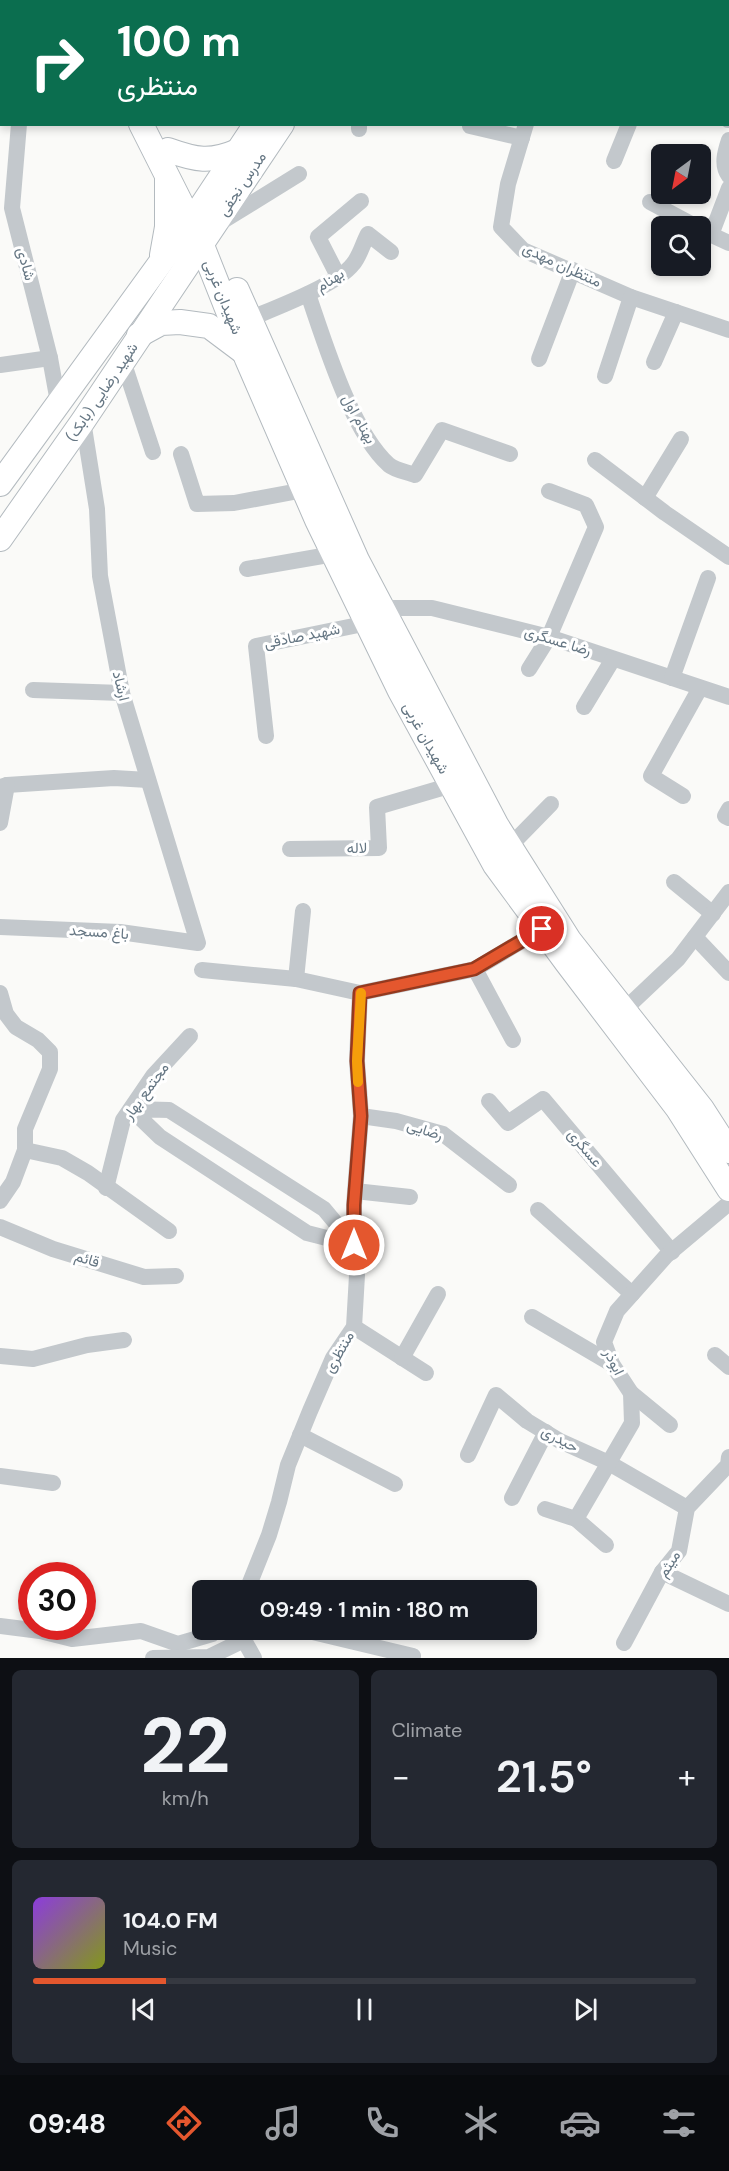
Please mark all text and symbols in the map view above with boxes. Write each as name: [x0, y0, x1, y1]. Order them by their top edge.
text: 100 m: [117, 14, 241, 69]
icon: right: [18, 24, 96, 102]
text: منتظری: [117, 68, 198, 103]
north arrow: [651, 144, 711, 204]
map controls: [651, 144, 711, 276]
street label: مدرس نجفی: [213, 148, 271, 220]
button: search: [651, 216, 711, 276]
street label: منتظران مهدی: [519, 238, 605, 292]
street label: شادی: [12, 245, 40, 283]
street label: شهیدان غربی: [199, 257, 247, 338]
street label: بهنام: [312, 263, 348, 297]
street label: شهید رضایی (بابک): [61, 338, 143, 446]
street label: بهنام اول: [337, 391, 381, 447]
street label: شهید صادقی: [262, 619, 342, 653]
street label: رضا عسگری: [522, 621, 594, 661]
street label: ارشاد: [108, 669, 134, 703]
street label: شهیدان غربی: [398, 699, 454, 778]
street label: لاله: [347, 838, 367, 858]
pin: [516, 903, 567, 954]
icon: arrive: [525, 912, 558, 945]
street label: باغ مسجد: [68, 920, 130, 945]
street label: مجتمع بهار: [118, 1058, 174, 1125]
street label: رضایی: [404, 1115, 446, 1145]
street label: عسگری: [563, 1125, 607, 1172]
position arrow: [322, 1213, 386, 1277]
street label: قائم: [72, 1246, 102, 1272]
street label: منتظری: [319, 1328, 359, 1376]
street label: ابوذر: [599, 1345, 629, 1378]
street label: حیدری: [538, 1421, 582, 1457]
street label: میثم: [653, 1547, 685, 1581]
speed limit sign: 30: [18, 1562, 96, 1640]
text: 09:49 · 1 min · 180 m: [260, 1595, 469, 1624]
text: 22: [140, 1695, 230, 1796]
text: Climate: [392, 1717, 462, 1743]
text: 21.5°: [496, 1747, 592, 1806]
text: −: [392, 1755, 410, 1798]
text: +: [678, 1755, 696, 1798]
text: km/h: [162, 1785, 209, 1811]
text: 104.0 FM: [123, 1906, 218, 1935]
text: Music: [123, 1935, 178, 1961]
icon: previous: [127, 1993, 160, 2026]
icon: pause: [348, 1993, 381, 2026]
icon: next: [569, 1993, 602, 2026]
icon: directions: [163, 2102, 205, 2144]
icon: music: [262, 2102, 304, 2144]
icon: phone: [361, 2102, 403, 2144]
icon: climate: [460, 2102, 502, 2144]
icon: car: [559, 2102, 601, 2144]
icon: filters: [658, 2102, 700, 2144]
text: 09:48: [29, 2106, 106, 2141]

